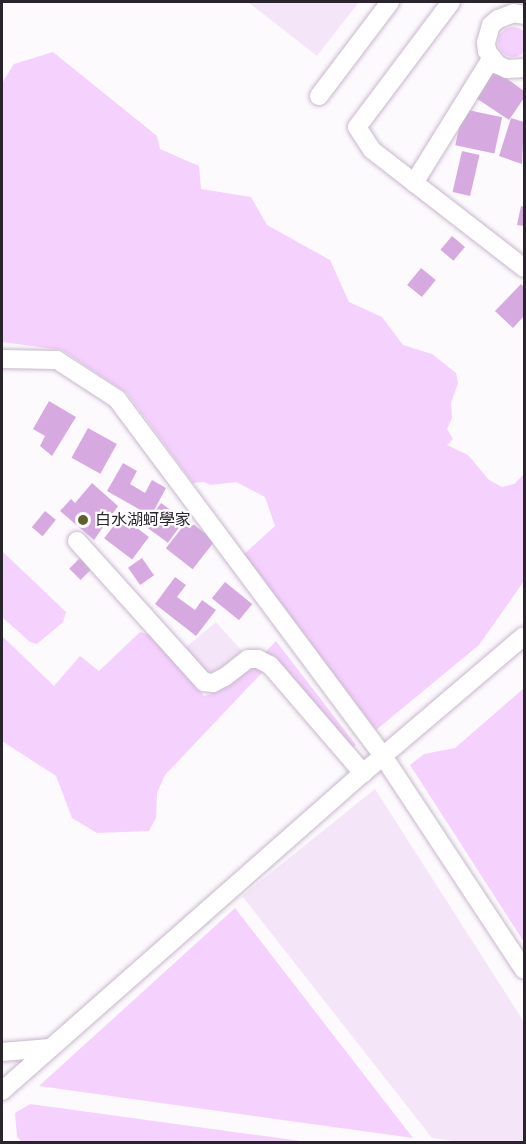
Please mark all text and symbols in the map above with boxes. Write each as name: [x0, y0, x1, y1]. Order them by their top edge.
place label: 白水湖蚵學家: [95, 510, 191, 530]
marker: 白水湖蚵學家: [76, 513, 90, 527]

